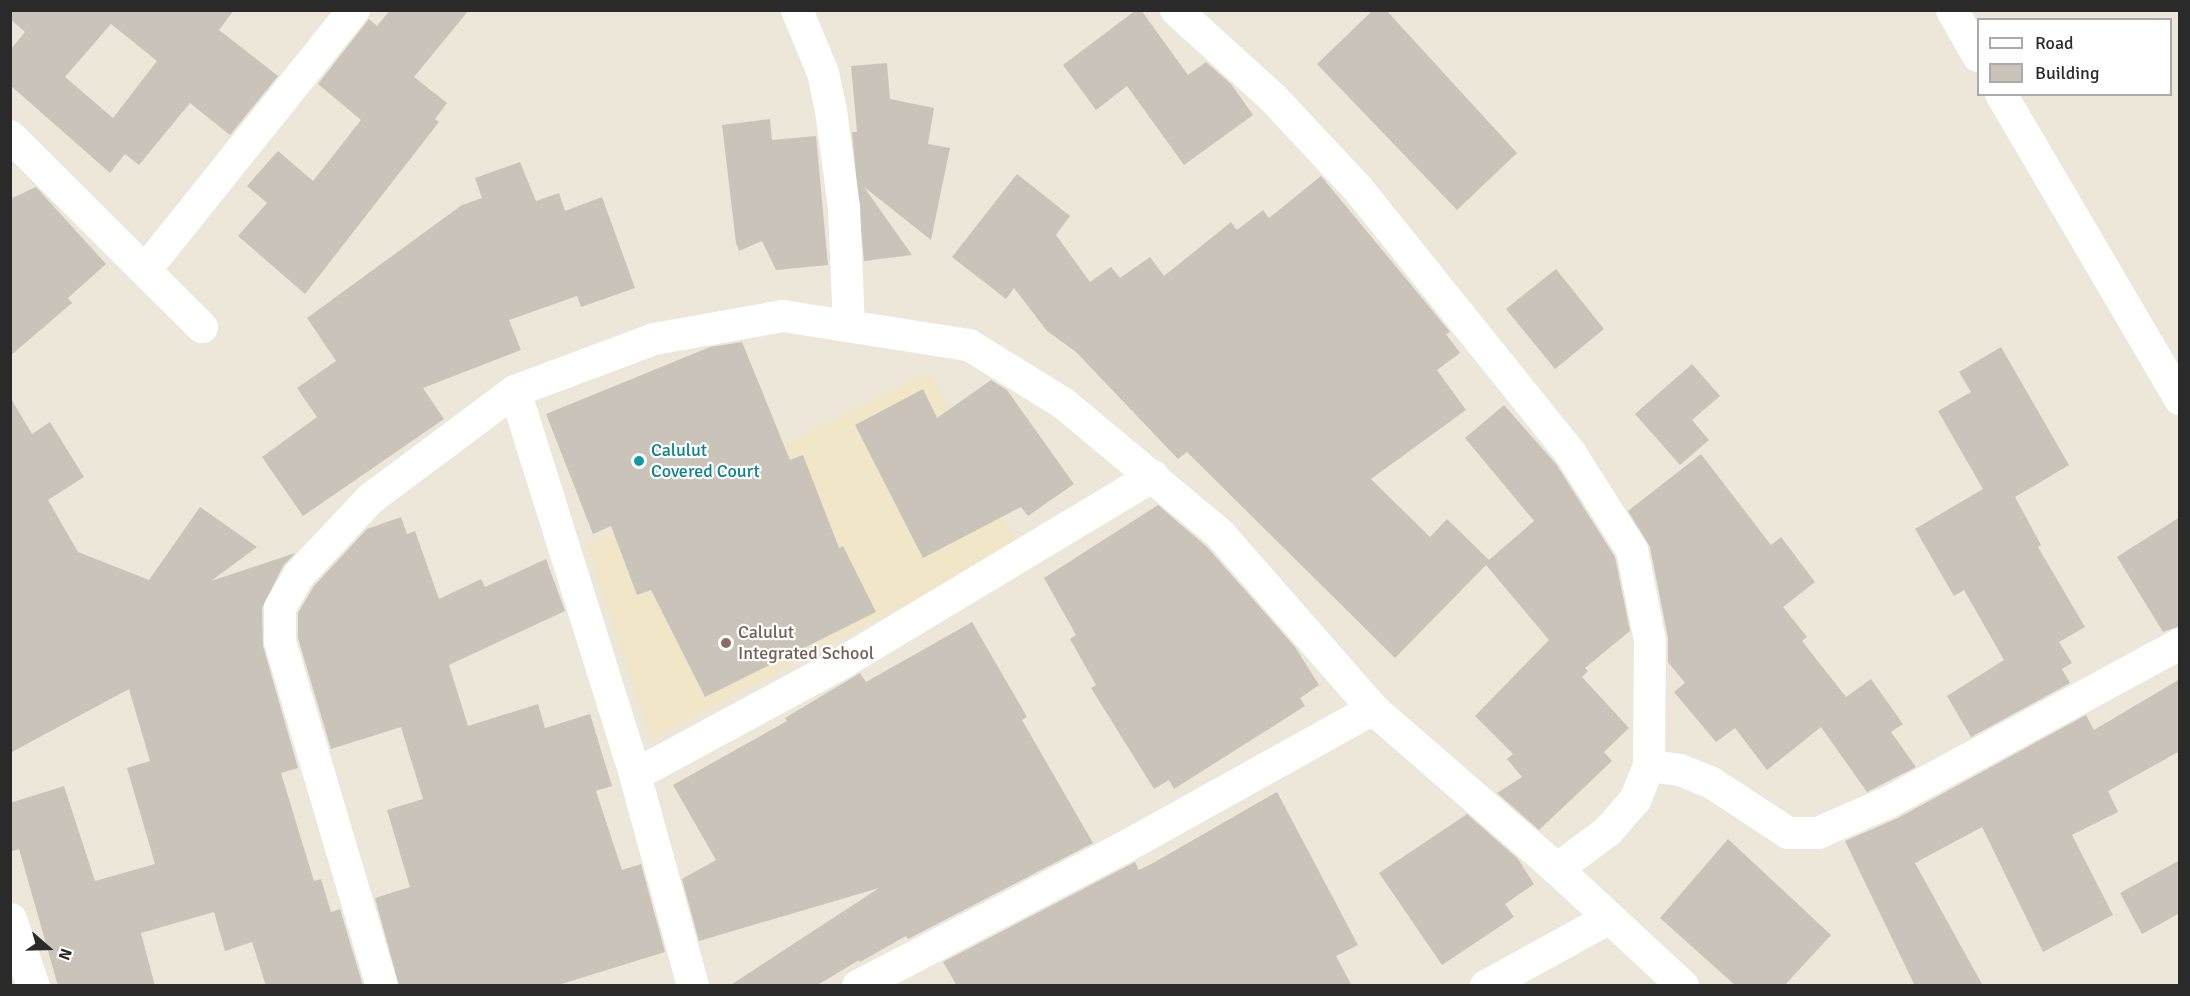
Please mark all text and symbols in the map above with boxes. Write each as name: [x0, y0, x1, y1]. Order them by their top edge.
legend: [1977, 18, 2172, 96]
text: Road: [2035, 32, 2074, 54]
text: Building: [2035, 62, 2099, 84]
place label: Calulut Covered Court: [651, 440, 760, 482]
marker: Calulut Covered Court: [632, 454, 646, 468]
place label: Calulut Integrated School: [738, 622, 874, 664]
marker: Calulut Integrated School: [719, 636, 733, 650]
north arrow: [18, 918, 78, 978]
text: N: [54, 945, 76, 963]

